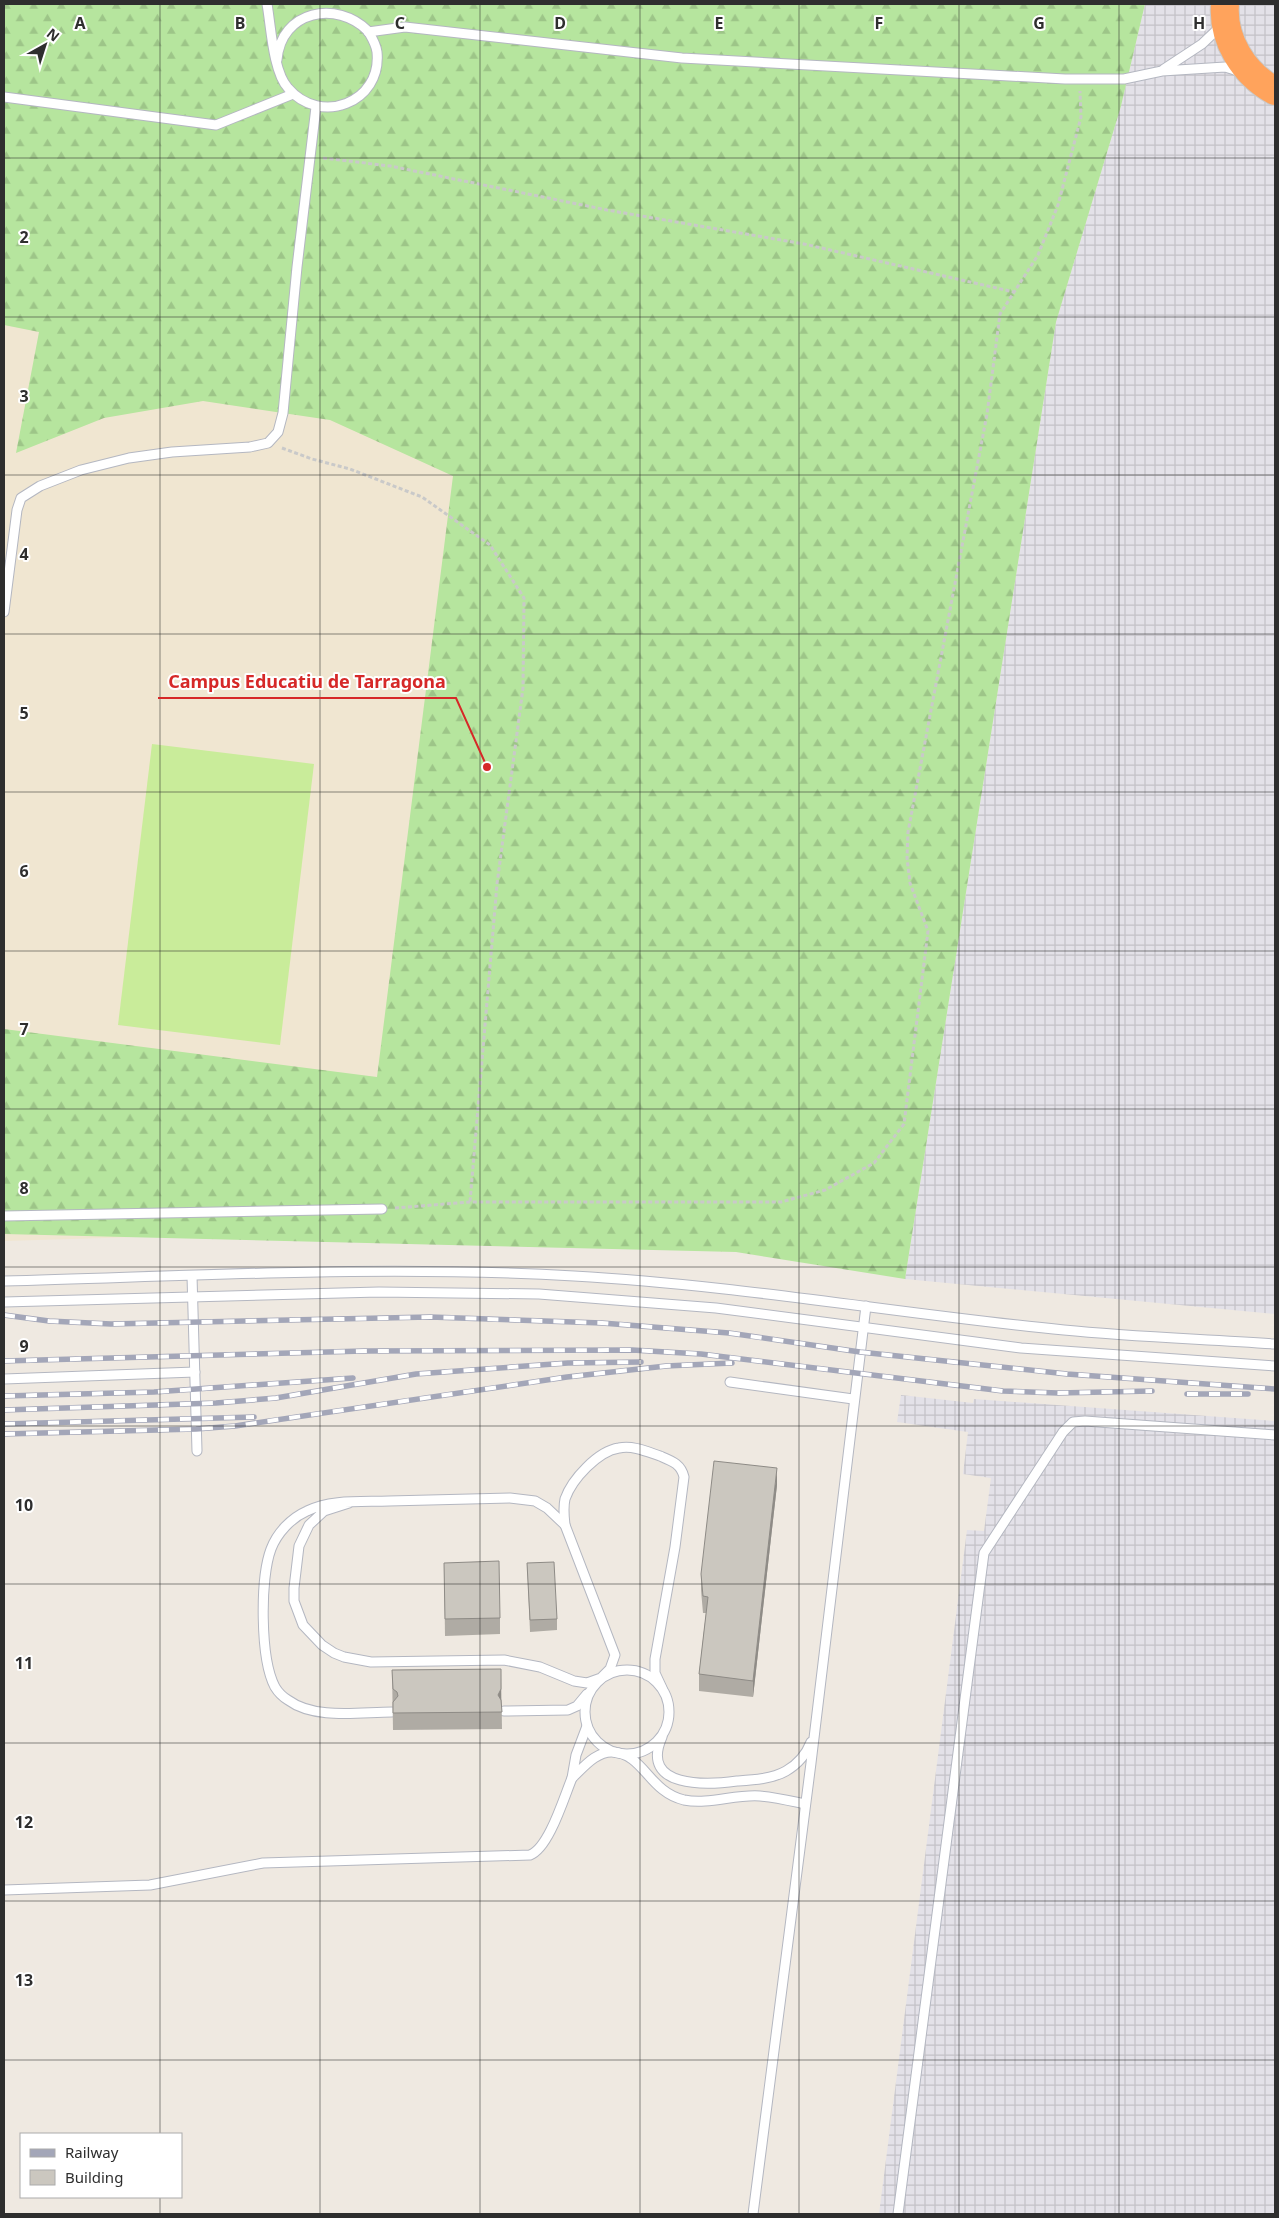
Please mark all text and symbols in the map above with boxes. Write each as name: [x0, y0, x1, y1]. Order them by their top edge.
text: A: [74, 12, 86, 34]
text: B: [235, 12, 245, 34]
text: C: [395, 12, 405, 34]
text: D: [554, 12, 566, 34]
text: E: [715, 12, 724, 34]
text: F: [875, 12, 883, 34]
text: G: [1033, 12, 1045, 34]
text: H: [1193, 12, 1205, 34]
north arrow: [20, 20, 70, 70]
text: N: [43, 24, 64, 45]
text: 2: [19, 226, 29, 248]
text: 3: [19, 385, 29, 407]
text: 4: [19, 543, 29, 565]
callout: Campus Educatiu de Tarragona: [158, 665, 456, 698]
text: Campus Educatiu de Tarragona: [168, 669, 446, 693]
text: 5: [19, 702, 29, 724]
text: 6: [19, 860, 29, 882]
text: 7: [19, 1018, 29, 1040]
text: 8: [19, 1177, 29, 1199]
text: 9: [19, 1335, 29, 1357]
text: 10: [15, 1494, 33, 1516]
text: 11: [15, 1652, 33, 1674]
text: 12: [15, 1811, 33, 1833]
text: 13: [15, 1969, 33, 1991]
legend: [20, 2133, 182, 2198]
text: Railway: [65, 2142, 119, 2162]
text: Building: [65, 2167, 123, 2187]

